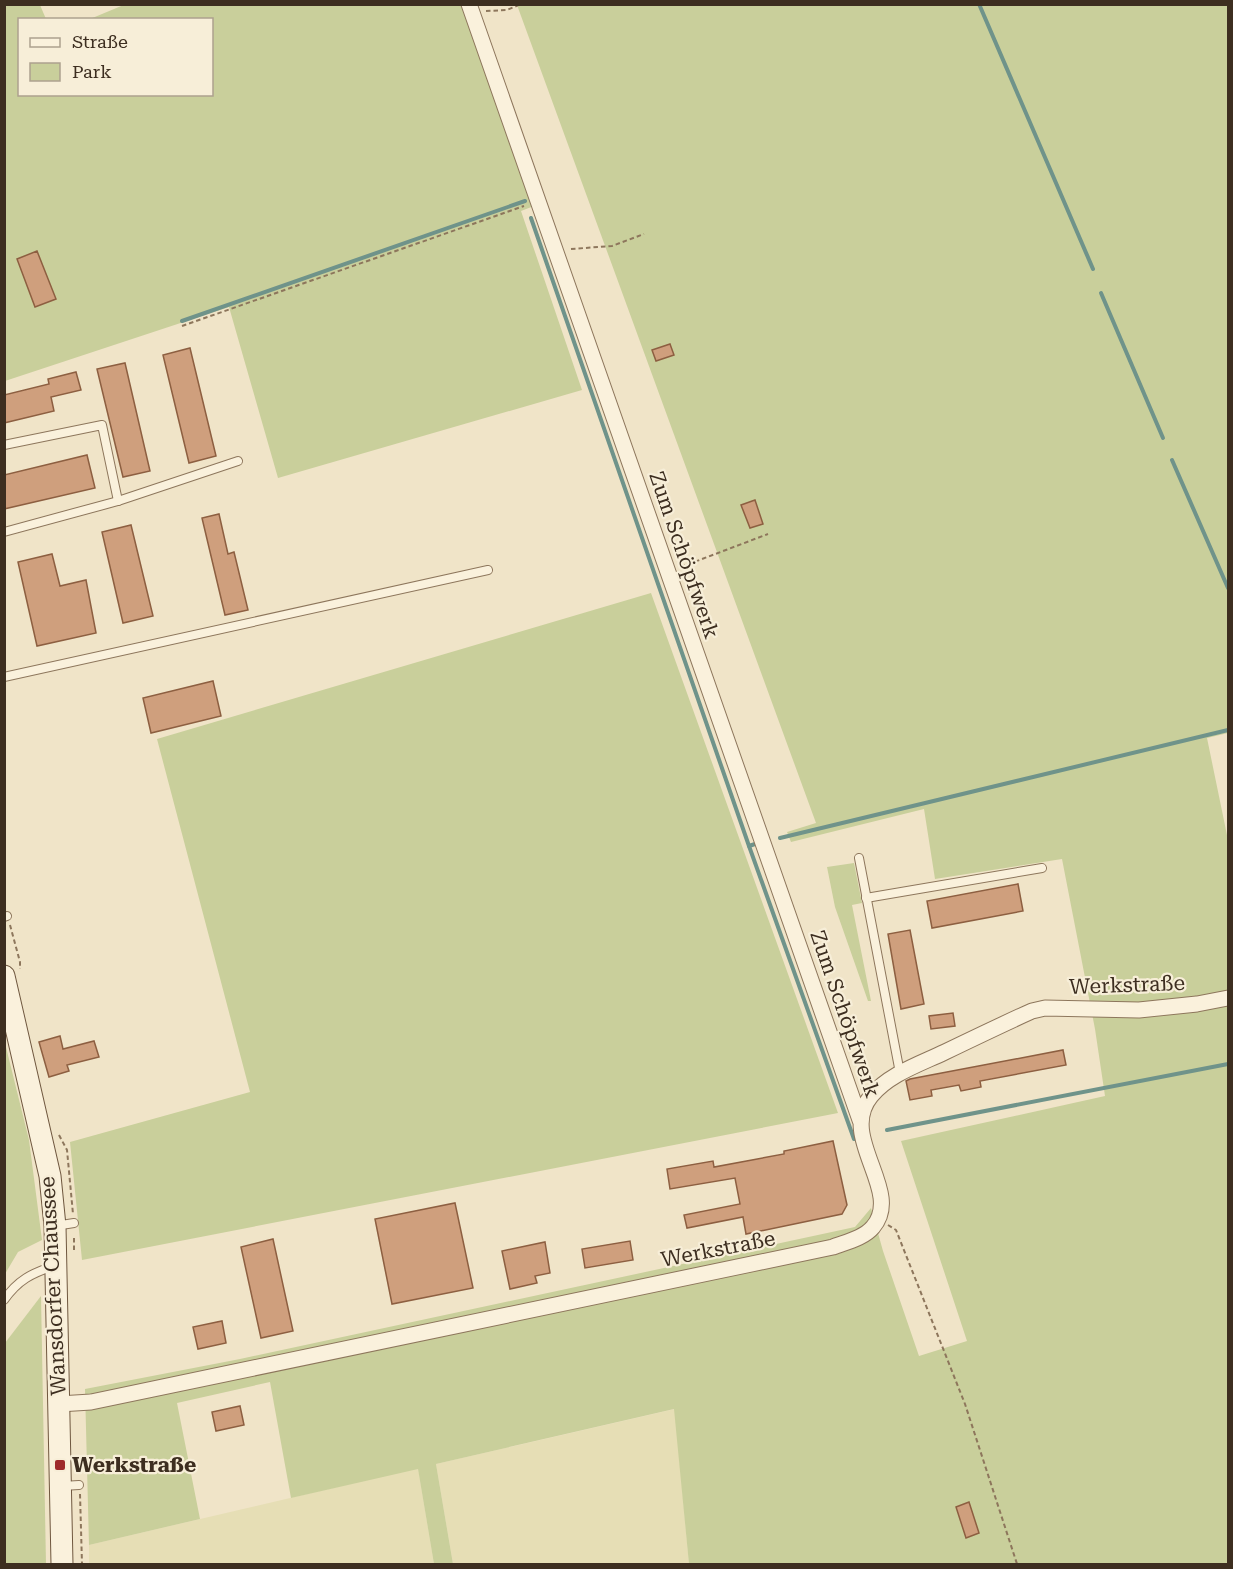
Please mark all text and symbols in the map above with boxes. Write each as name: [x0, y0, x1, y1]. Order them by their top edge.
legend: [18, 18, 213, 96]
text: Straße: [72, 31, 128, 52]
text: Park: [72, 61, 112, 82]
street label: Zum Schöpfwerk: [644, 468, 724, 642]
street label: Zum Schöpfwerk: [805, 927, 885, 1101]
street label: Werkstraße: [1069, 971, 1185, 999]
street label: Wansdorfer Chaussee: [35, 1176, 71, 1396]
street label: Werkstraße: [659, 1226, 777, 1272]
place label: Werkstraße: [72, 1453, 196, 1477]
marker: Werkstraße: [53, 1458, 67, 1472]

